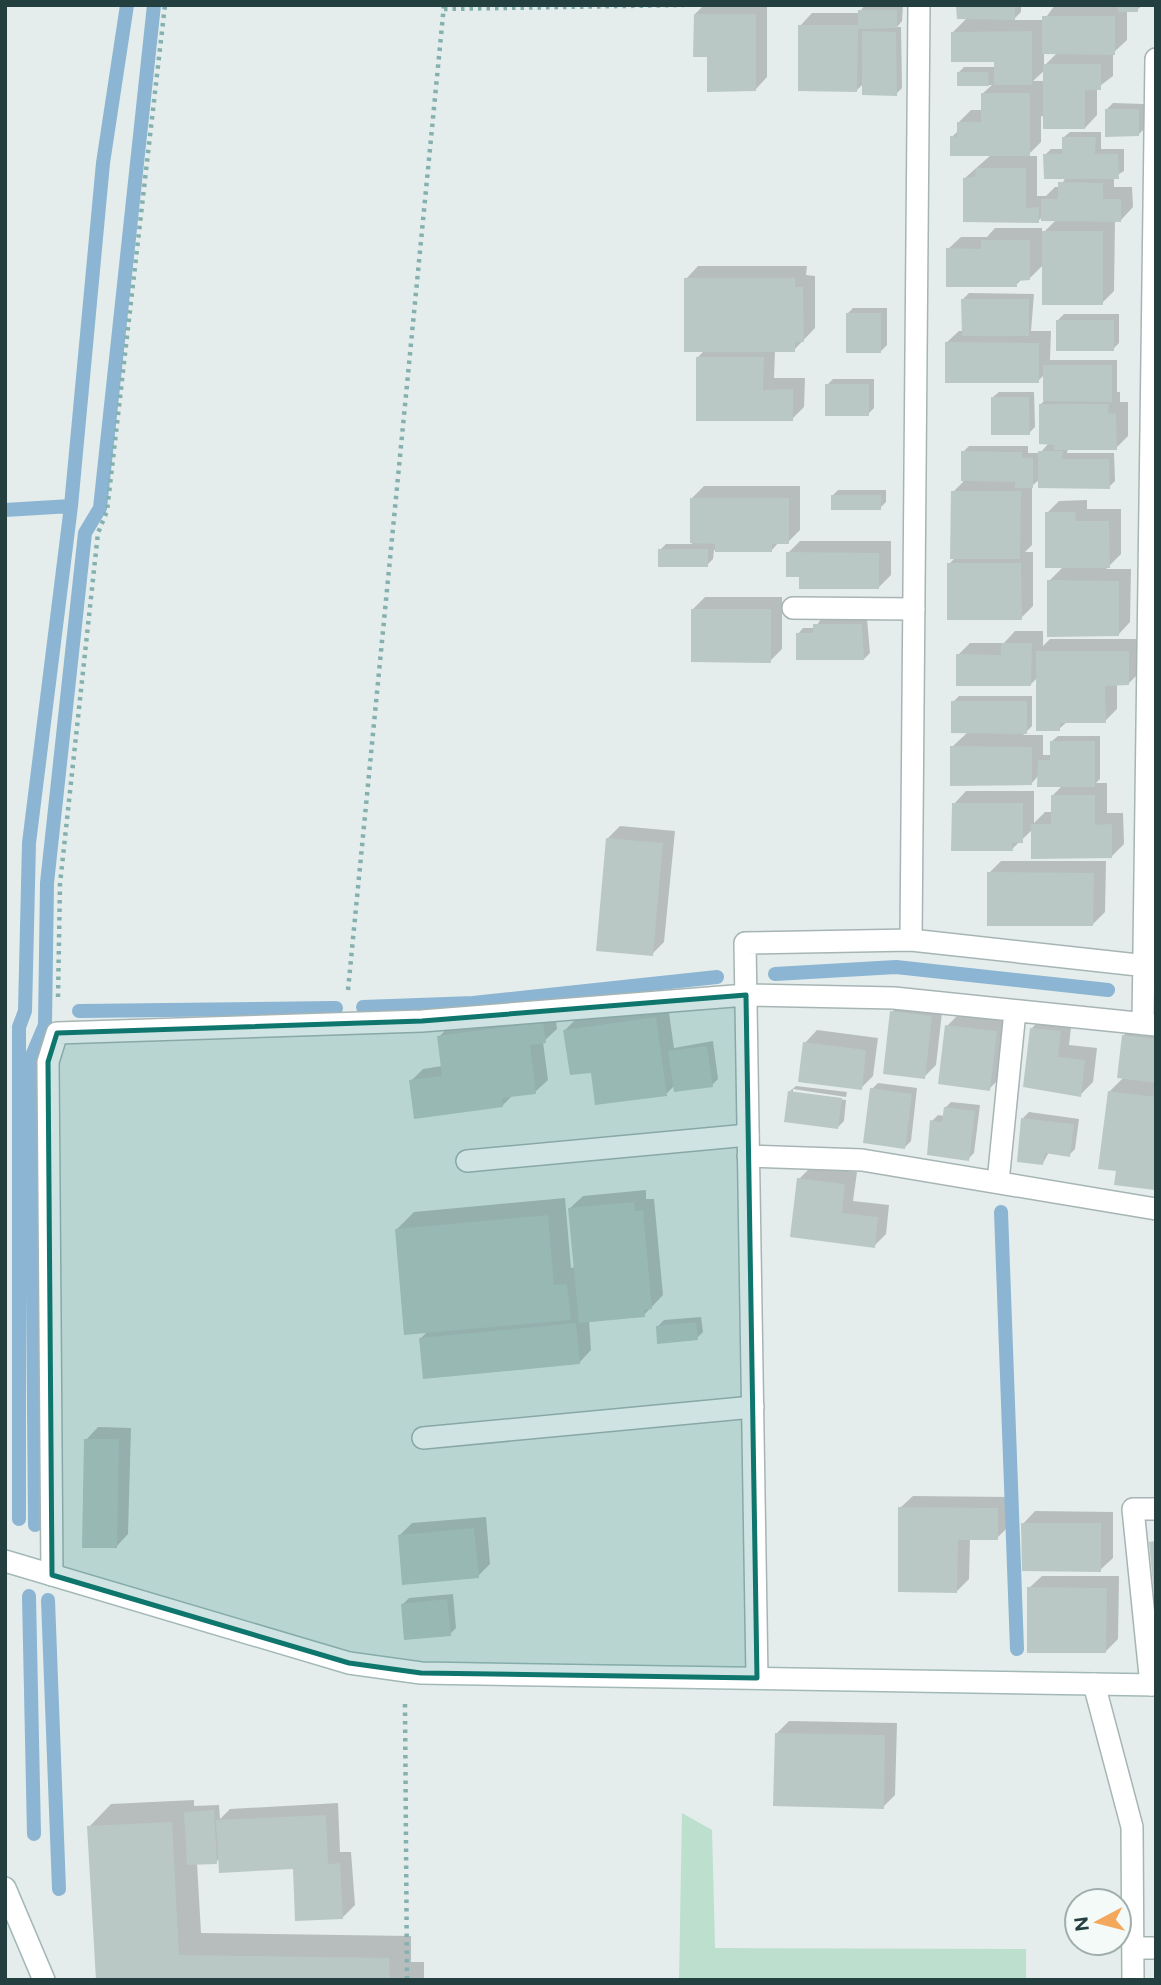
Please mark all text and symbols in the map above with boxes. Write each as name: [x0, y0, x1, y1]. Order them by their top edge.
north arrow: [1063, 1887, 1133, 1957]
text: N: [1069, 1915, 1094, 1933]

